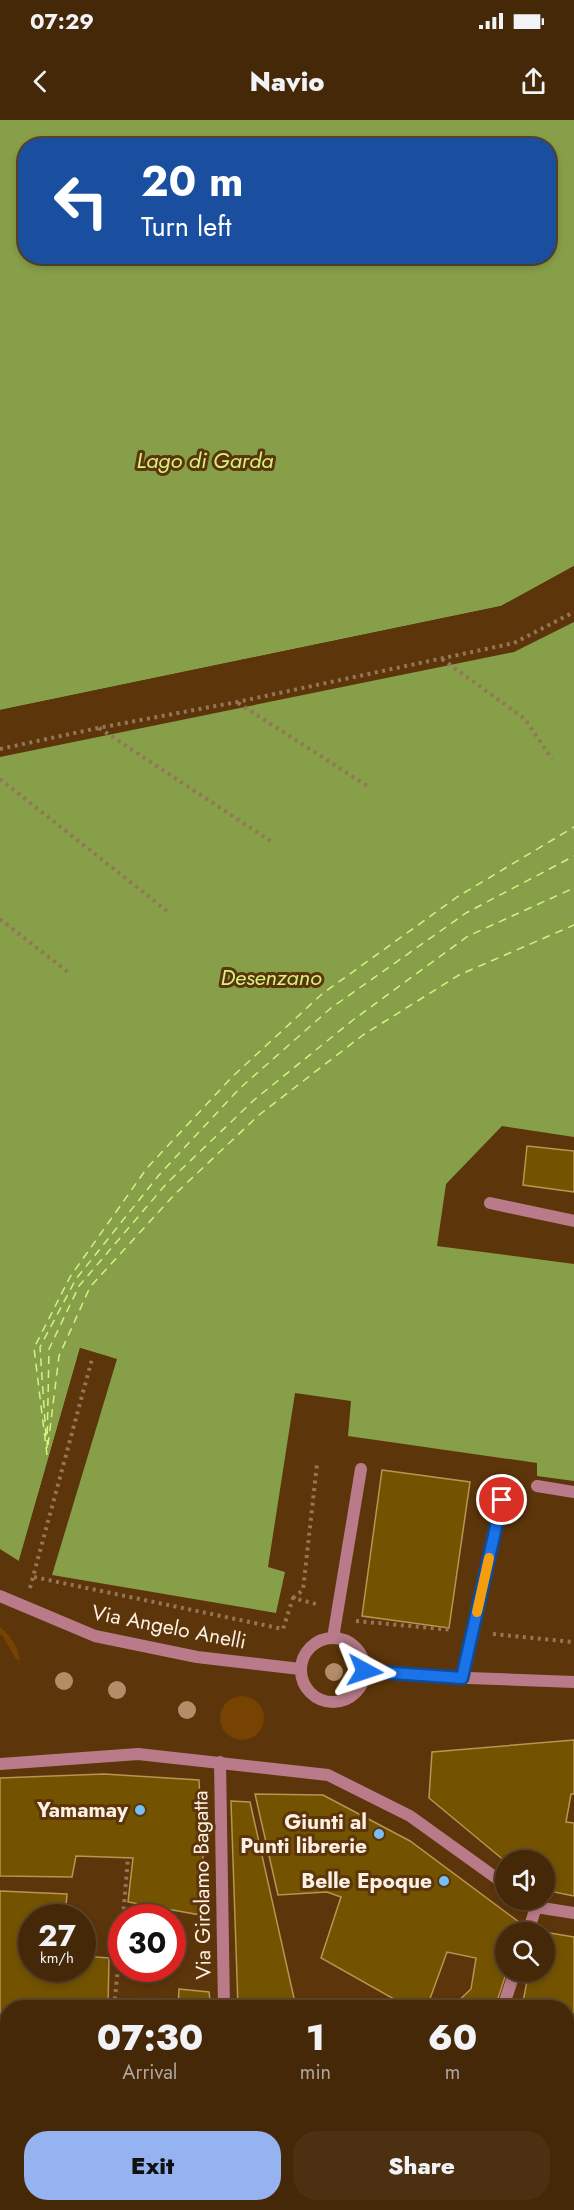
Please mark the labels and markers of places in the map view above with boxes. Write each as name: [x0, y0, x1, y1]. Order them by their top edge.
pin: [476, 1474, 527, 1525]
place label: Yamamay: [36, 1795, 129, 1825]
marker: Yamamay: [133, 1803, 147, 1817]
place label: Giunti al Punti librerie: [240, 1807, 367, 1861]
marker: Giunti al Punti librerie: [372, 1827, 386, 1841]
place label: Belle Epoque: [301, 1866, 432, 1896]
marker: Belle Epoque: [437, 1874, 451, 1888]

